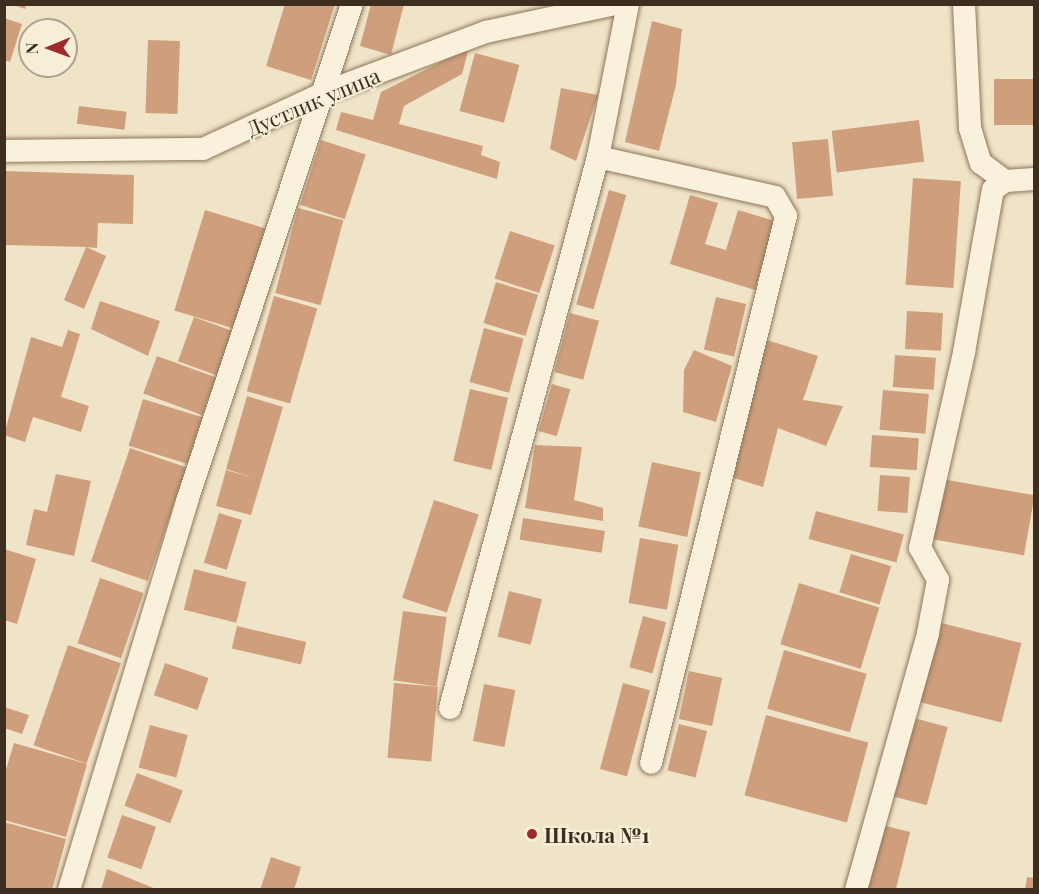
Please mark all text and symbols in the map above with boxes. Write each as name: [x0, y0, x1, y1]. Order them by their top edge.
north arrow: [18, 18, 78, 78]
text: N: [21, 42, 42, 54]
street label: Дустлик улица: [243, 62, 383, 140]
place label: Школа №1: [544, 821, 650, 847]
marker: Школа №1: [525, 827, 539, 841]

